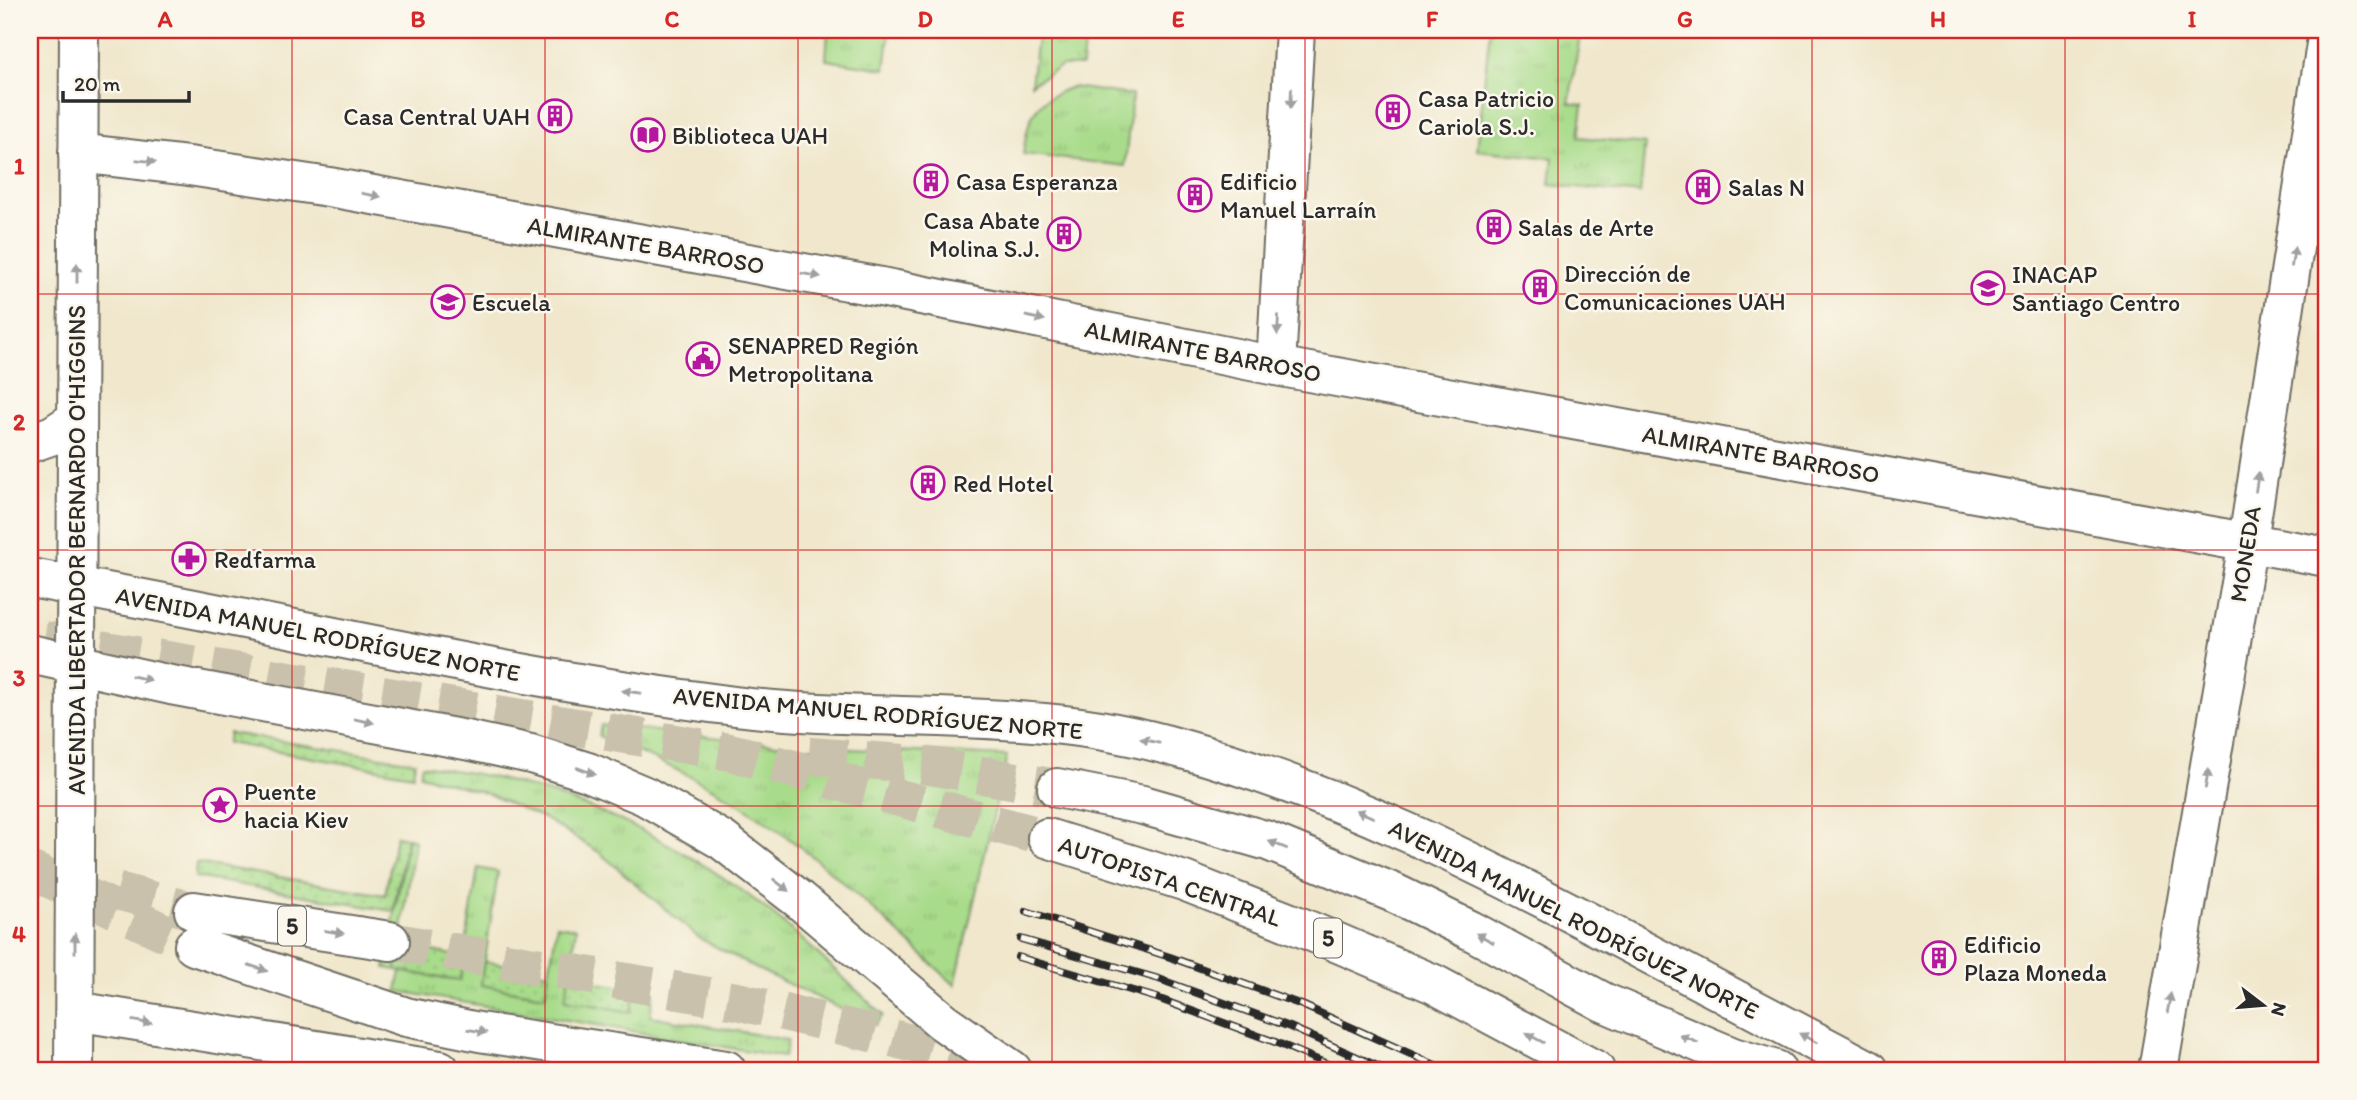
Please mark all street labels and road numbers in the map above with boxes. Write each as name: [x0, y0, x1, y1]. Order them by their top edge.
street label: ALMIRANTE BARROSO: [525, 210, 767, 280]
street label: AVENIDA LIBERTADOR BERNARDO O'HIGGINS: [62, 305, 91, 795]
street label: ALMIRANTE BARROSO: [1082, 314, 1324, 388]
street label: ALMIRANTE BARROSO: [1640, 419, 1882, 489]
street label: MONEDA: [2223, 504, 2267, 604]
street label: AVENIDA MANUEL RODRÍGUEZ NORTE: [113, 581, 523, 687]
street label: AVENIDA MANUEL RODRÍGUEZ NORTE: [672, 681, 1084, 745]
street label: AVENIDA MANUEL RODRÍGUEZ NORTE: [1384, 813, 1764, 1025]
street label: AUTOPISTA CENTRAL: [1055, 829, 1285, 933]
road number: 5: [278, 906, 306, 945]
road number: 5: [1314, 918, 1342, 958]

